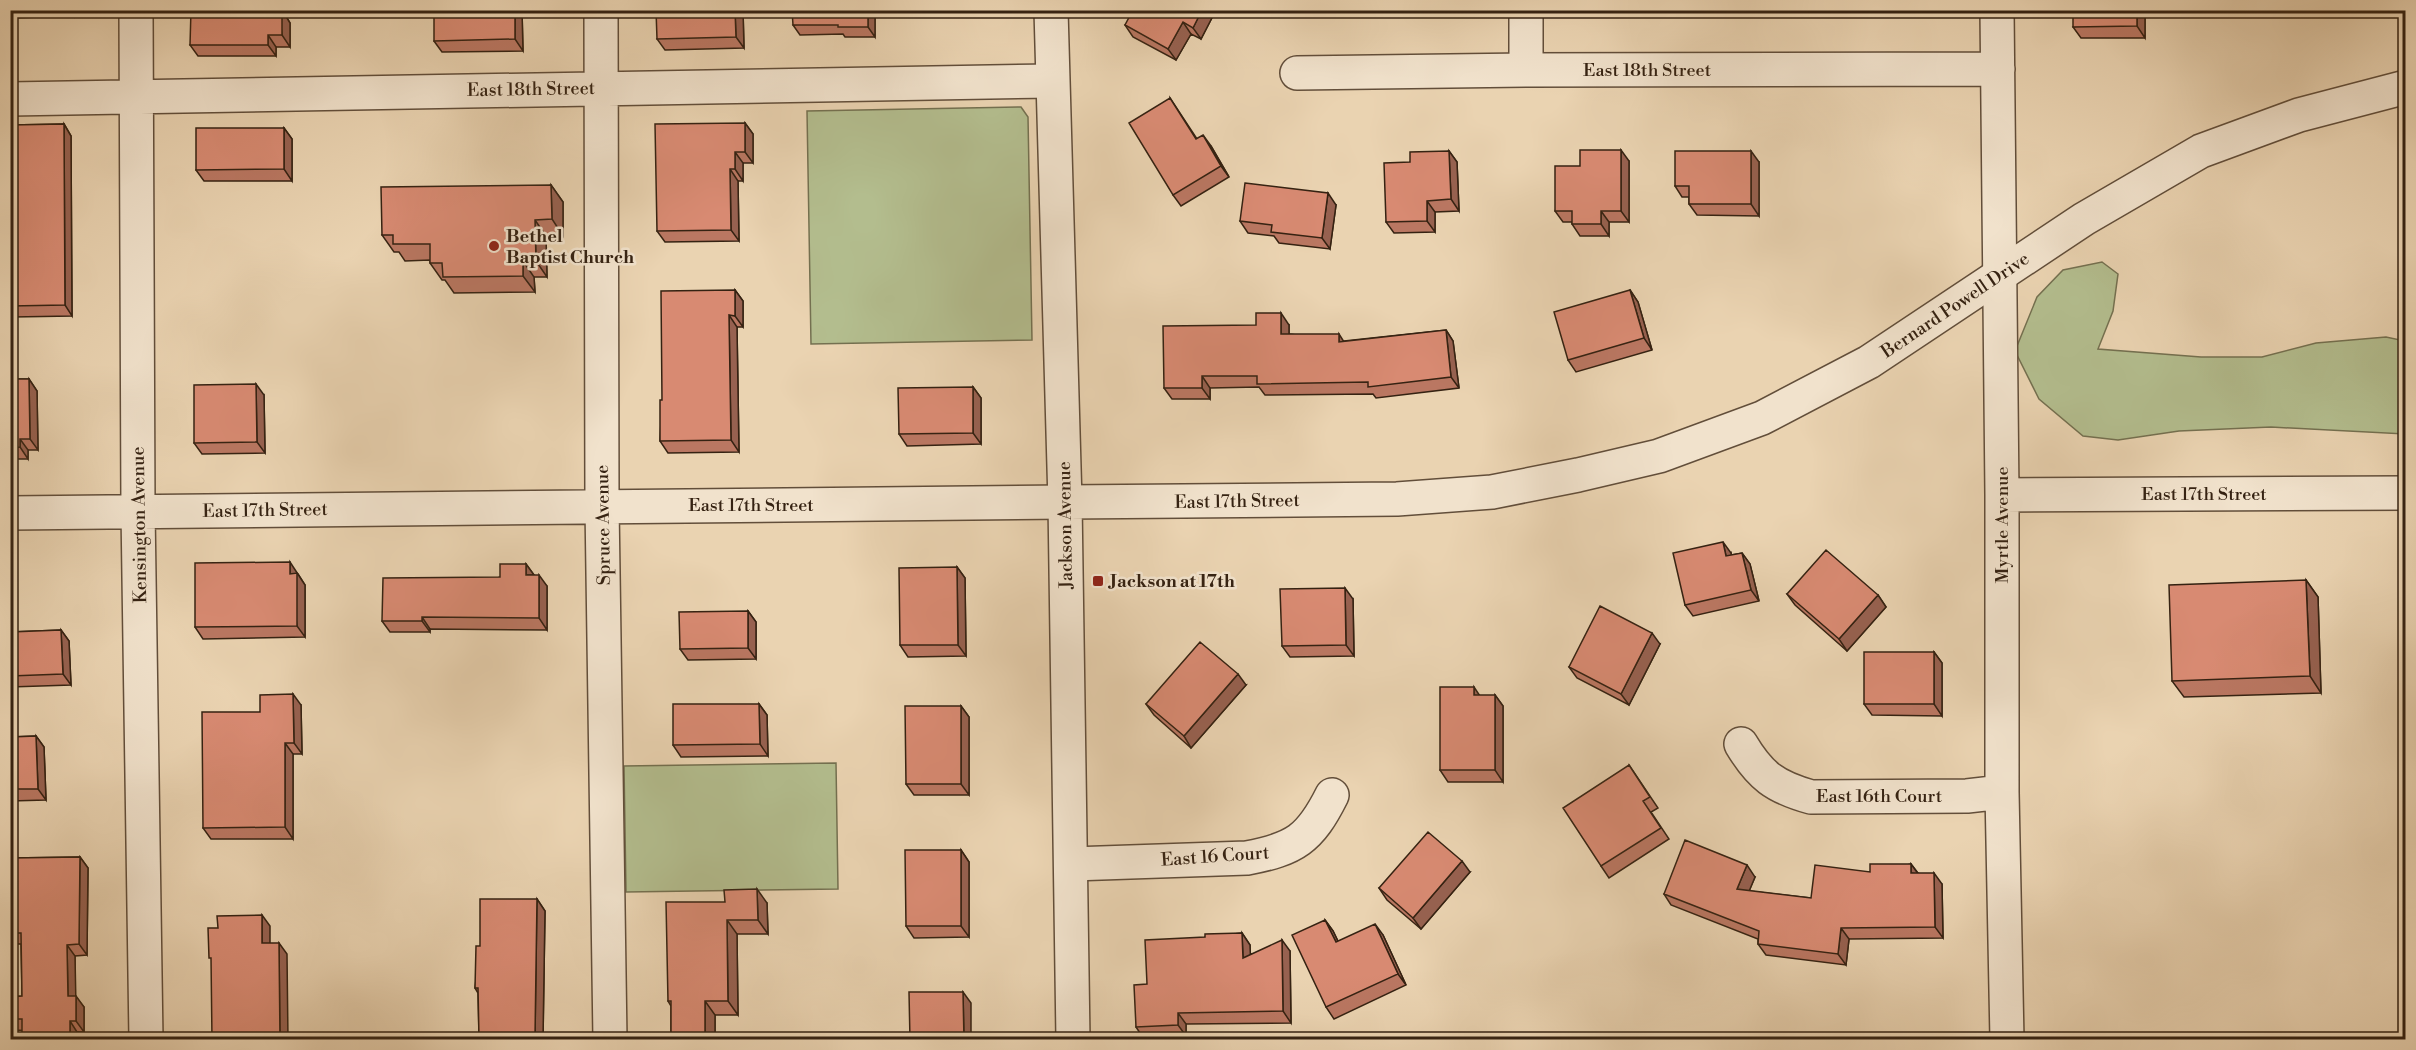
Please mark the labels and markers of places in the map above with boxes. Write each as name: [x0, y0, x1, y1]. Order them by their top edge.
place label: Bethel Baptist Church: [506, 225, 634, 269]
marker: Bethel Baptist Church: [487, 239, 501, 253]
place label: Jackson at 17th: [1107, 570, 1235, 593]
marker: Jackson at 17th: [1091, 574, 1105, 588]

